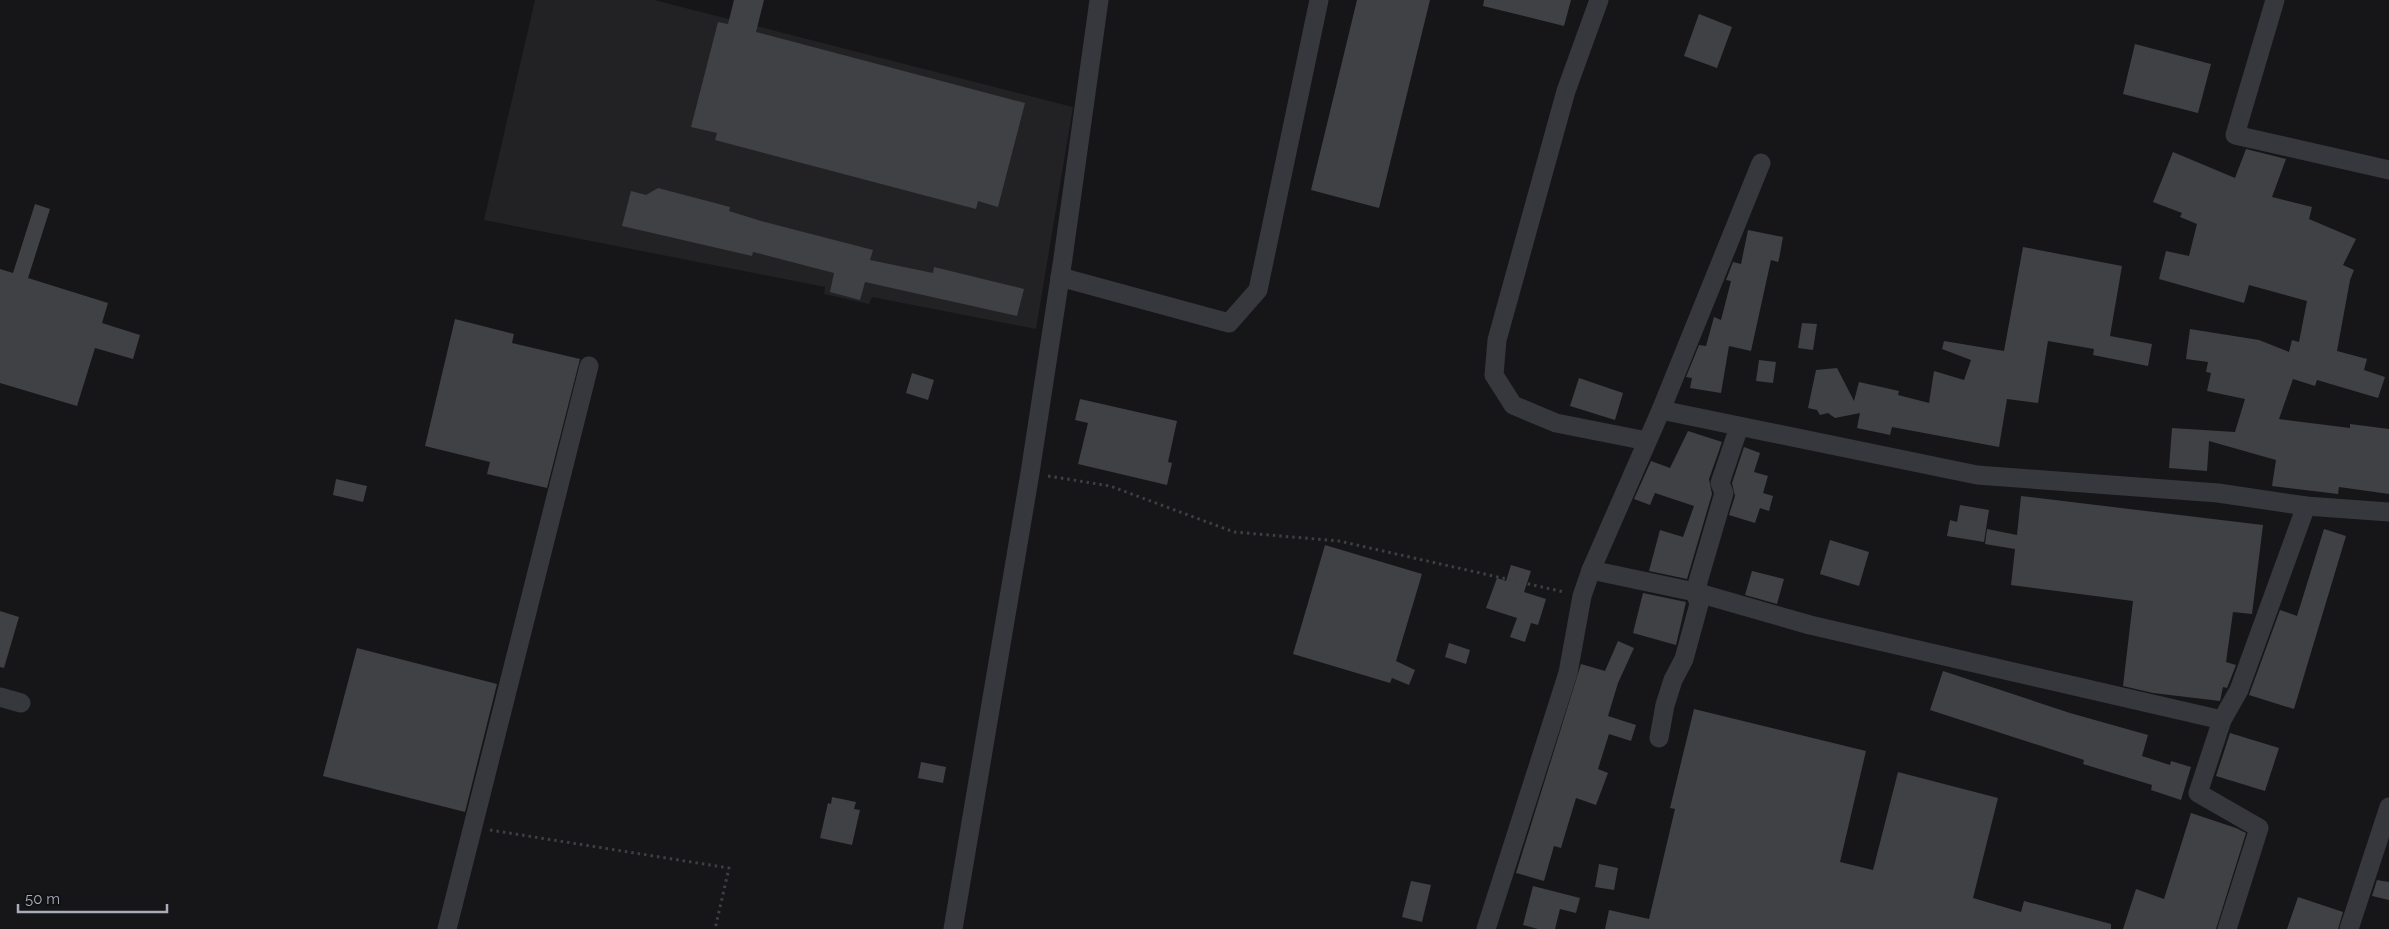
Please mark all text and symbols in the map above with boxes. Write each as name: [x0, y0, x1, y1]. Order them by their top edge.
scale bar: [18, 882, 166, 914]
text: 50 m: [25, 890, 60, 908]

